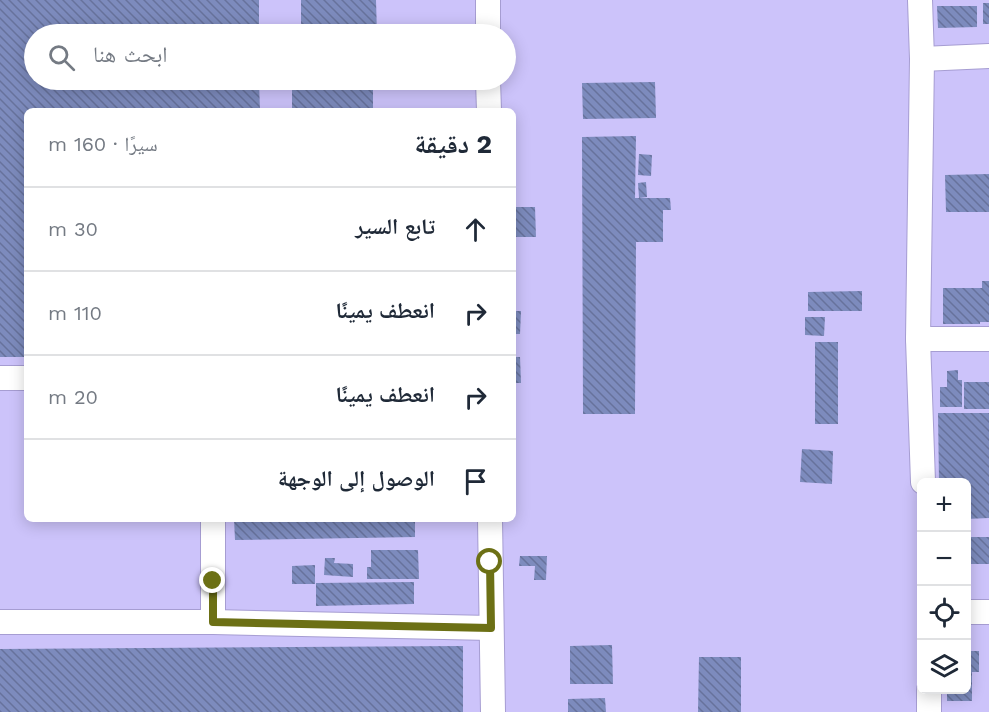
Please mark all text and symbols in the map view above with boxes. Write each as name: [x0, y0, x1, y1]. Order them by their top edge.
search box: [24, 24, 516, 90]
icon: search: [45, 41, 78, 74]
text: ابحث هنا: [93, 42, 168, 67]
text: 2 دقيقة: [414, 129, 492, 159]
text: سيرًا · 160 m: [48, 132, 158, 156]
icon: ahead: [459, 213, 492, 246]
text: تابع السير: [355, 214, 435, 239]
text: 30 m: [48, 217, 98, 241]
icon: right: [459, 297, 492, 330]
text: انعطف يمينًا: [335, 298, 435, 323]
text: 110 m: [48, 301, 102, 325]
icon: right: [459, 381, 492, 414]
text: انعطف يمينًا: [335, 382, 435, 407]
text: 20 m: [48, 385, 98, 409]
icon: arrive: [459, 465, 492, 498]
text: الوصول إلى الوجهة: [278, 466, 435, 491]
map controls: [917, 478, 971, 694]
button: +: [917, 478, 971, 532]
button: −: [917, 532, 971, 586]
route start: [476, 548, 502, 574]
route end: [199, 567, 225, 593]
button: locate: [917, 586, 971, 640]
button: layers: [917, 640, 971, 694]

